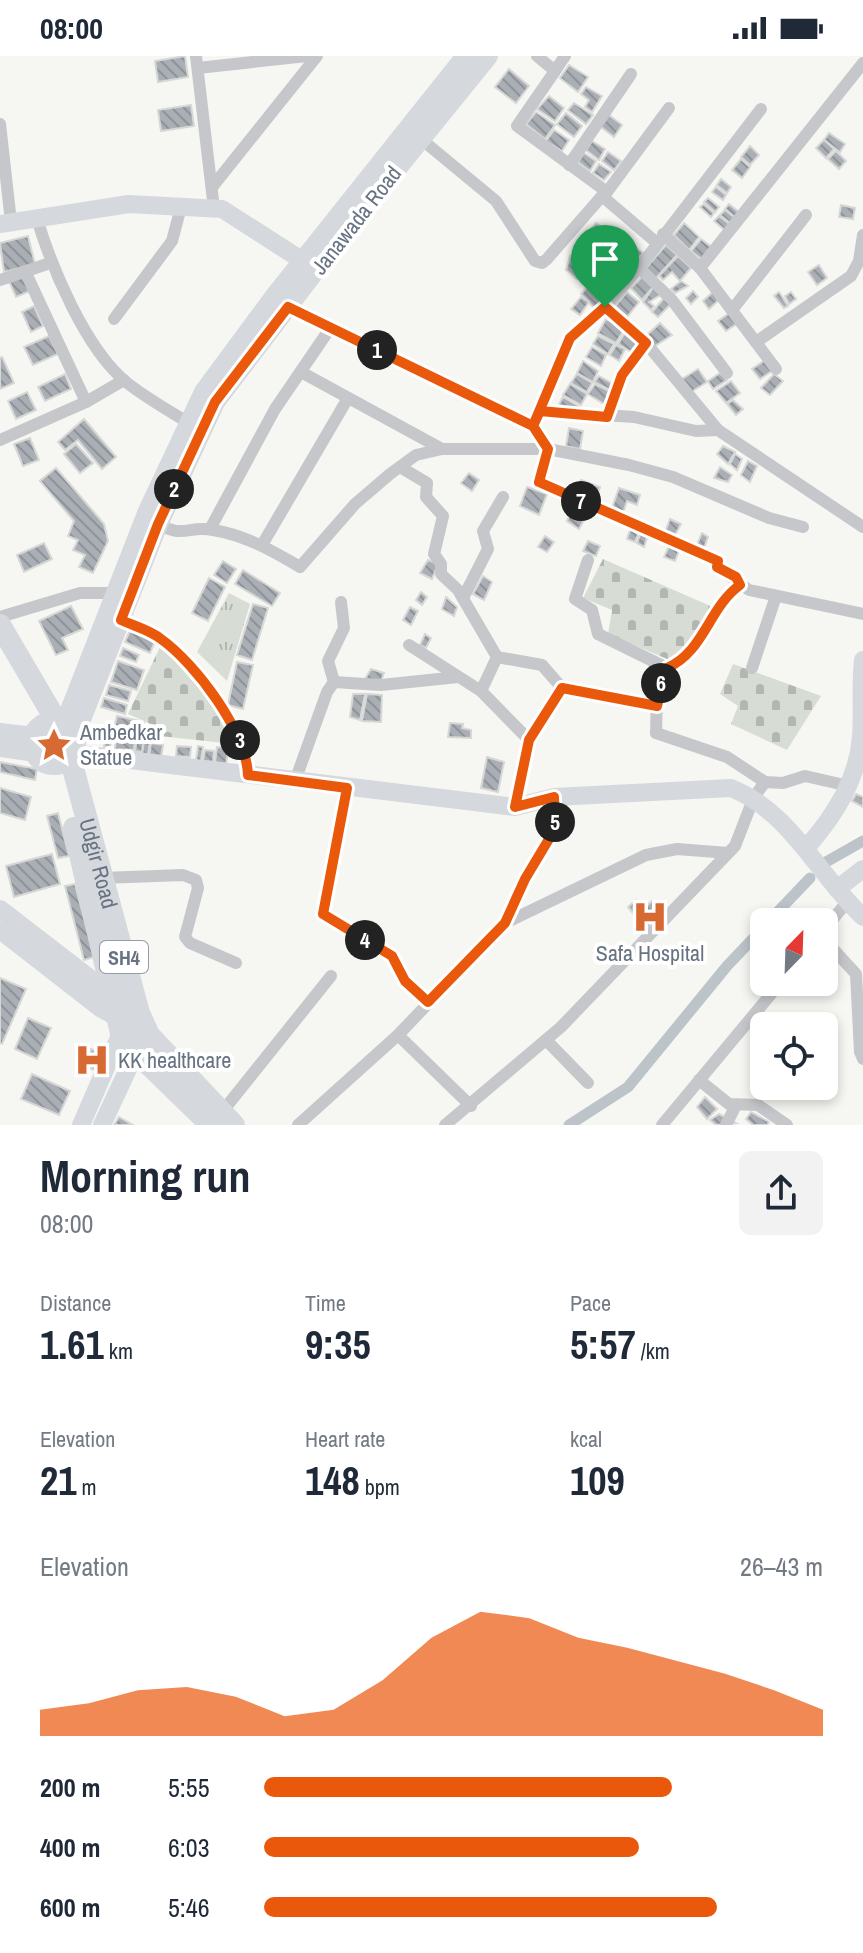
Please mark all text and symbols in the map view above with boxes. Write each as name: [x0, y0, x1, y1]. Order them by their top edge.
text: 08:00: [40, 8, 103, 48]
street label: Janawada Road: [304, 159, 408, 281]
pin: [571, 225, 639, 307]
icon: arrive: [583, 237, 627, 281]
pin: 1: [357, 330, 397, 370]
text: 1: [372, 335, 382, 365]
pin: 2: [154, 469, 194, 509]
text: 2: [169, 474, 179, 504]
pin: 7: [561, 481, 601, 521]
text: 7: [576, 486, 586, 516]
pin: 6: [641, 663, 681, 703]
text: 6: [656, 668, 666, 698]
place label: Ambedkar Statue: [79, 717, 162, 772]
pin: 3: [220, 720, 260, 760]
text: 3: [235, 725, 245, 755]
place icon: Ambedkar Statue: [35, 726, 73, 764]
pin: 5: [535, 802, 575, 842]
text: 5: [550, 807, 560, 837]
street label: Udgir Road: [72, 815, 125, 912]
hospital icon: Safa Hospital: [631, 898, 669, 936]
north arrow: [750, 908, 838, 996]
map controls: [750, 908, 838, 1100]
pin: 4: [345, 920, 385, 960]
text: 4: [360, 925, 370, 955]
place label: Safa Hospital: [596, 938, 704, 968]
road number: SH4: [100, 941, 148, 973]
button: locate: [750, 1012, 838, 1100]
hospital icon: KK healthcare: [73, 1041, 111, 1079]
place label: KK healthcare: [118, 1045, 231, 1075]
text: Morning run: [40, 1146, 250, 1206]
button: share: [739, 1151, 823, 1235]
text: 08:00: [40, 1206, 93, 1241]
text: Distance: [40, 1288, 111, 1318]
text: Time: [305, 1288, 346, 1318]
text: Pace: [570, 1288, 611, 1318]
text: 1.61: [40, 1318, 104, 1371]
text: 9:35: [305, 1318, 371, 1371]
text: 5:57: [570, 1318, 636, 1371]
text: km: [104, 1336, 133, 1366]
text: /km: [636, 1336, 670, 1366]
text: Elevation: [40, 1424, 115, 1454]
text: Heart rate: [305, 1424, 385, 1454]
text: kcal: [570, 1424, 602, 1454]
text: 21: [40, 1454, 76, 1507]
text: 148: [305, 1454, 360, 1507]
text: 109: [570, 1454, 625, 1507]
text: m: [76, 1472, 97, 1502]
text: bpm: [360, 1472, 400, 1502]
text: Elevation: [40, 1549, 129, 1584]
text: 26–43 m: [740, 1549, 823, 1584]
text: 200 m: [40, 1770, 100, 1805]
text: 5:55: [168, 1770, 210, 1805]
text: 400 m: [40, 1830, 100, 1865]
text: 6:03: [168, 1830, 210, 1865]
text: 600 m: [40, 1890, 100, 1925]
text: 5:46: [168, 1890, 210, 1925]

